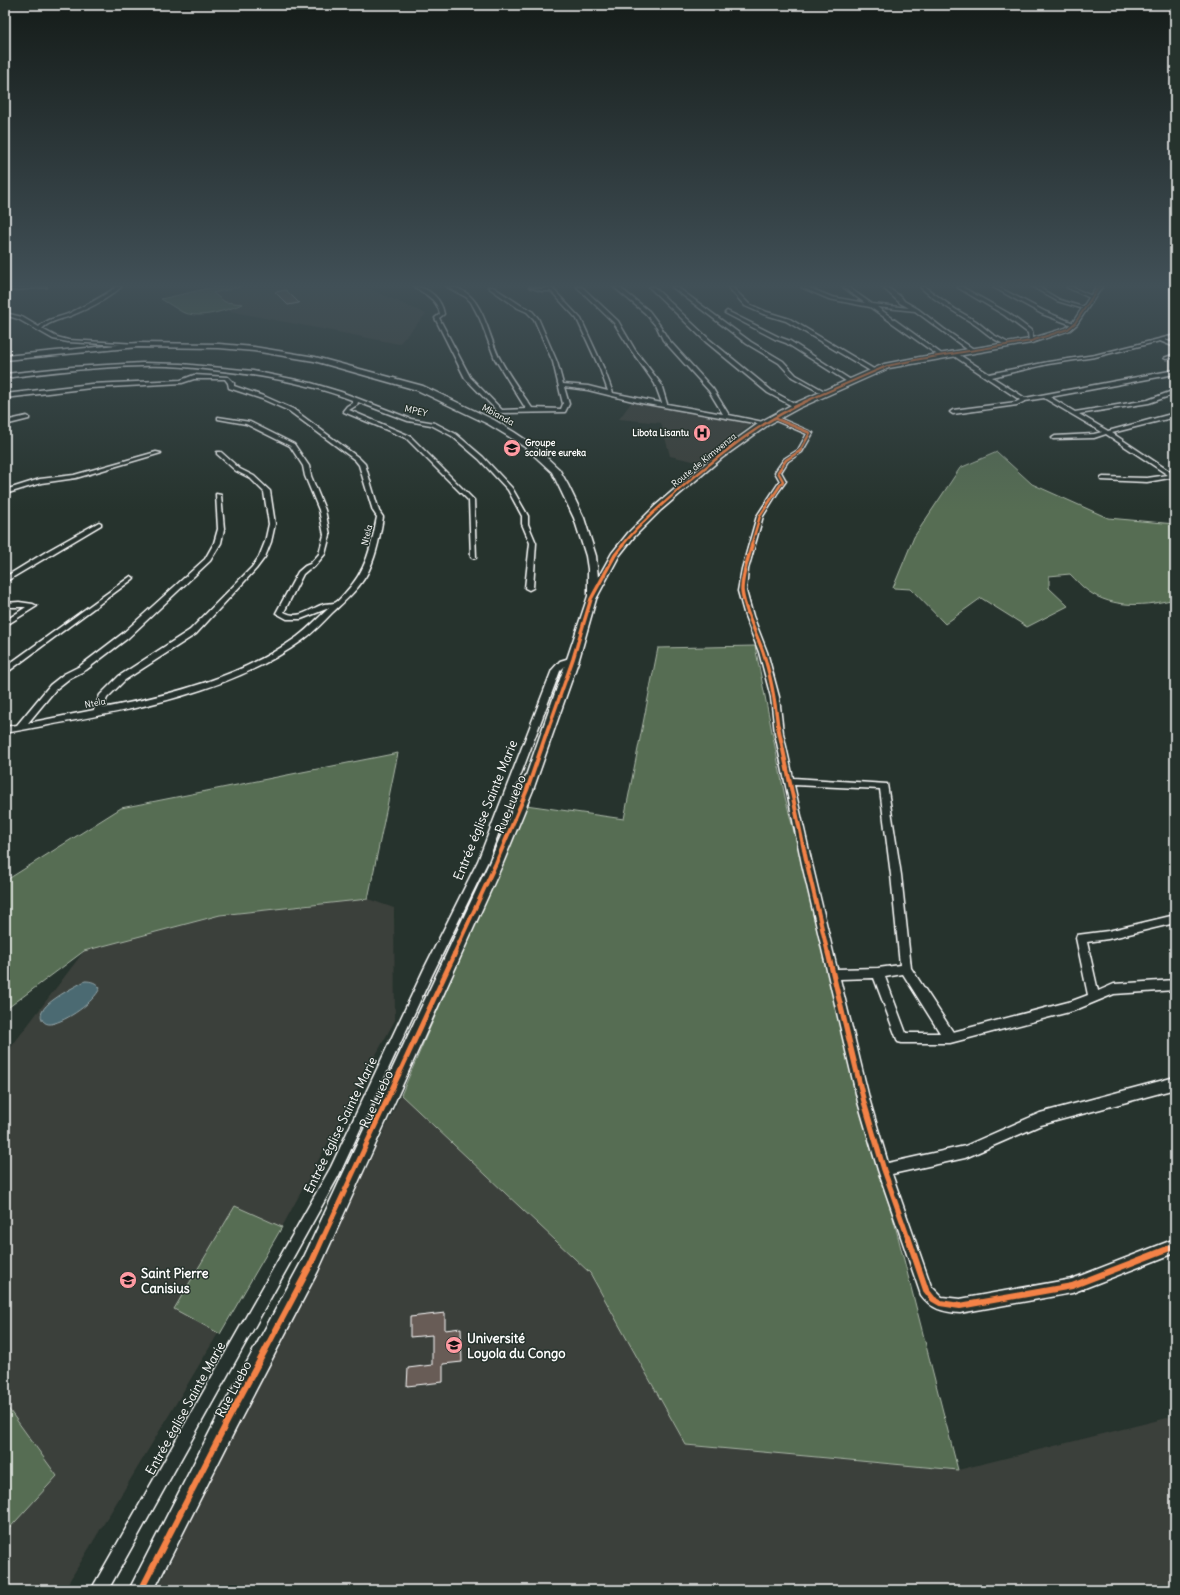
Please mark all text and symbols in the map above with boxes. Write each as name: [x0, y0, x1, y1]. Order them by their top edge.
street label: Mbianda: [480, 401, 516, 428]
street label: MPEY: [404, 402, 429, 419]
hospital icon: Libota Lisantu: [692, 423, 712, 443]
place label: Libota Lisantu: [632, 427, 690, 438]
street label: Route de Kimwenza: [669, 430, 738, 489]
place label: Groupe scolaire eureka: [525, 437, 586, 458]
school or university icon: Groupe scolaire eureka: [502, 438, 522, 458]
street label: Ntela: [359, 523, 374, 546]
street label: Ntela: [83, 695, 106, 710]
street label: Entrée église Sainte Marie: [450, 738, 521, 883]
street label: Rue Luebo: [491, 772, 530, 836]
street label: Entrée église Sainte Marie: [300, 1054, 381, 1196]
street label: Rue Luebo: [356, 1068, 397, 1131]
place label: Saint Pierre Canisius: [141, 1265, 208, 1297]
school or university icon: Saint Pierre Canisius: [118, 1270, 138, 1290]
place label: Université Loyola du Congo: [467, 1330, 566, 1362]
school or university icon: Université Loyola du Congo: [444, 1335, 464, 1355]
street label: Entrée église Sainte Marie: [142, 1339, 229, 1478]
street label: Rue Luebo: [211, 1358, 255, 1420]

